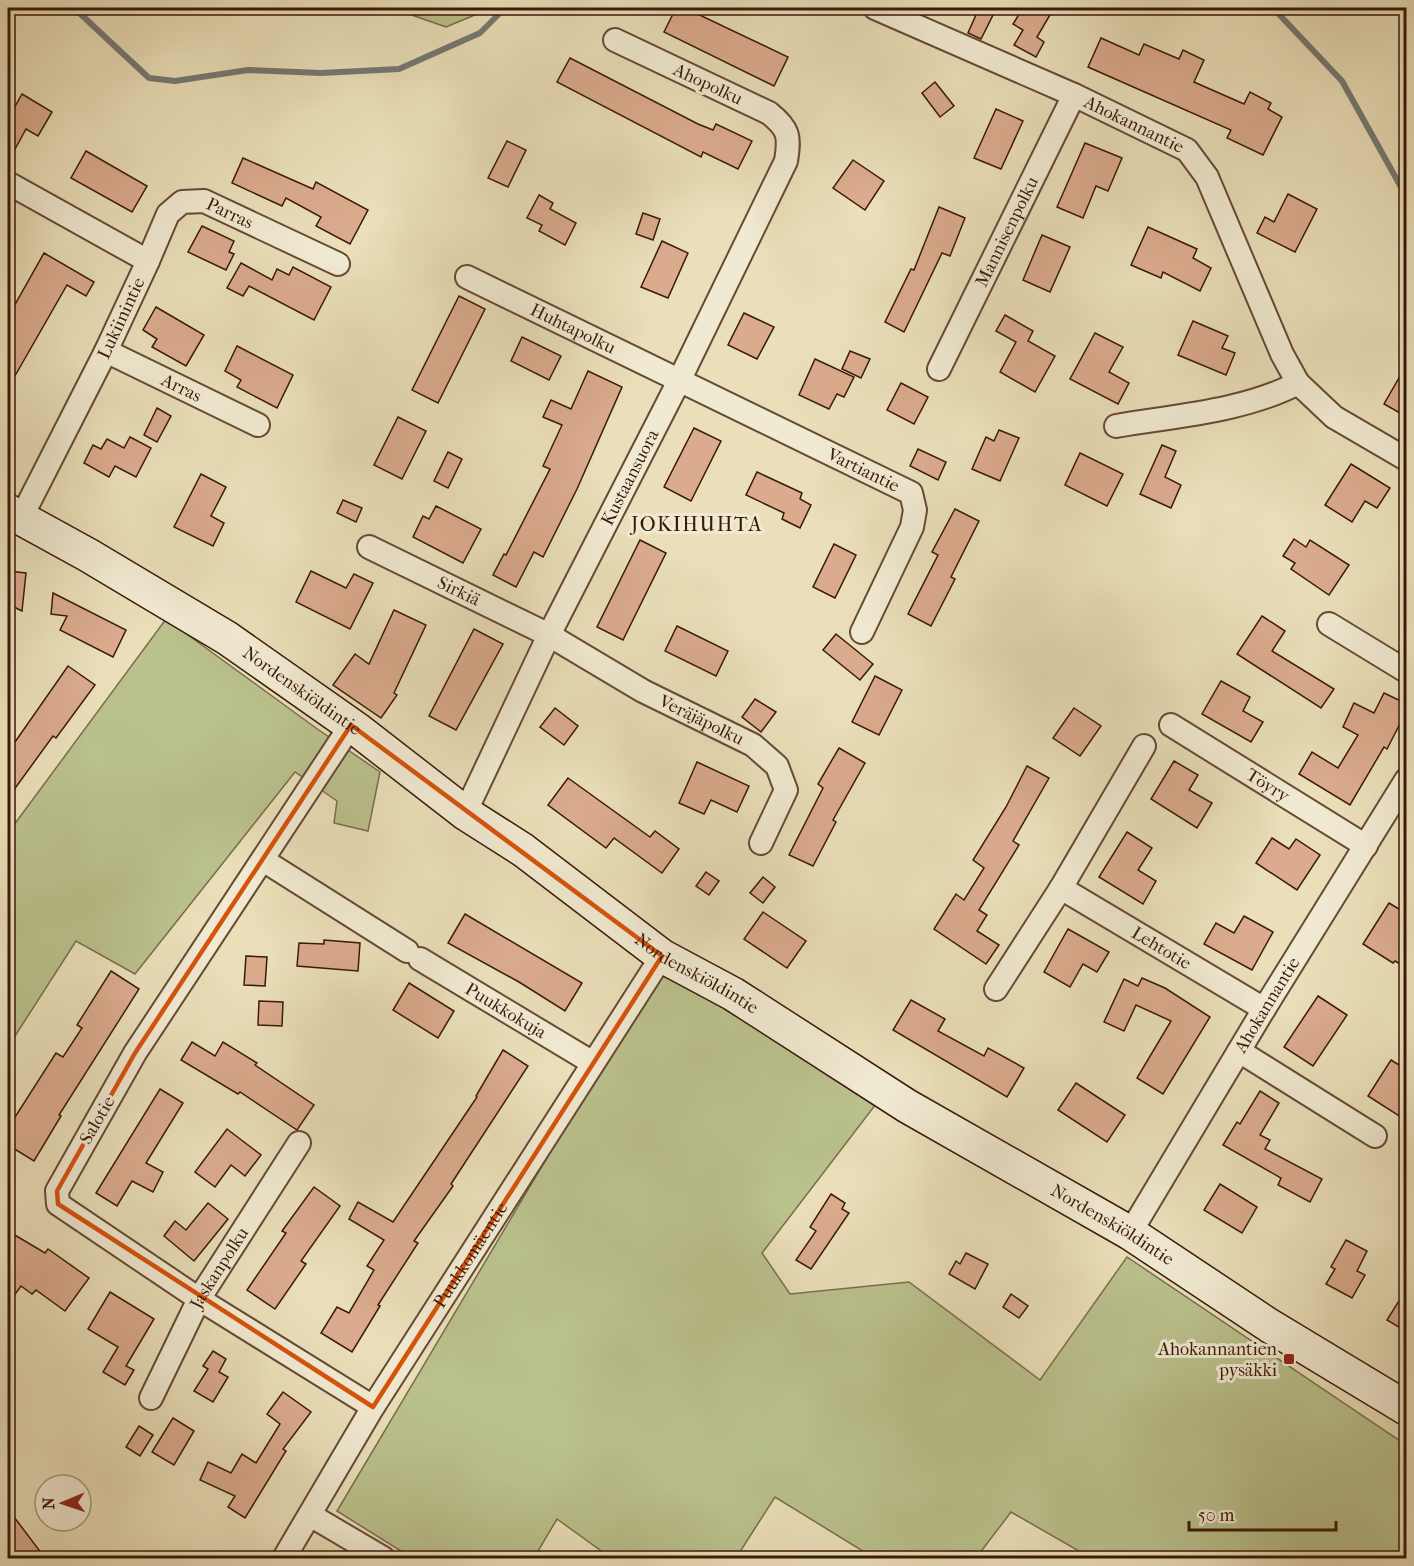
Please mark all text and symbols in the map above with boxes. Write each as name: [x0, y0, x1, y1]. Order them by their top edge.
street label: Ahopolku: [669, 59, 746, 110]
street label: Ahokannantie: [1080, 91, 1187, 158]
street label: Mannisenpolku: [971, 173, 1043, 291]
street label: Parras: [203, 194, 257, 234]
street label: Lukiinintie: [93, 274, 150, 362]
street label: Huhtapolku: [527, 299, 619, 359]
street label: Arras: [157, 369, 205, 407]
street label: Kustaansuora: [597, 425, 664, 529]
street label: Vartiantie: [823, 444, 903, 497]
district label: JOKIHUHTA: [629, 513, 763, 536]
street label: Sirkiä: [434, 572, 484, 611]
street label: Nordenskiöldintie: [239, 642, 365, 740]
street label: Veräjäpolku: [655, 690, 747, 750]
street label: Töyry: [1242, 764, 1294, 808]
street label: Lehtotie: [1128, 922, 1195, 974]
street label: Nordenskiöldintie: [630, 929, 762, 1019]
street label: Ahokannantie: [1230, 953, 1305, 1058]
street label: Puukkokuja: [461, 979, 550, 1044]
street label: Salotie: [75, 1092, 120, 1148]
street label: Nordenskiöldintie: [1047, 1180, 1178, 1270]
street label: Puukkomäentie: [429, 1198, 513, 1312]
street label: Jaskanpolku: [185, 1223, 253, 1314]
place label: Ahokannantien pysäkki: [1157, 1339, 1278, 1381]
marker: Ahokannantien pysäkki: [1282, 1352, 1296, 1366]
north arrow: [33, 1473, 93, 1533]
scale bar: [1189, 1494, 1336, 1532]
text: N: [39, 1496, 58, 1510]
text: 50 m: [1198, 1505, 1235, 1526]

